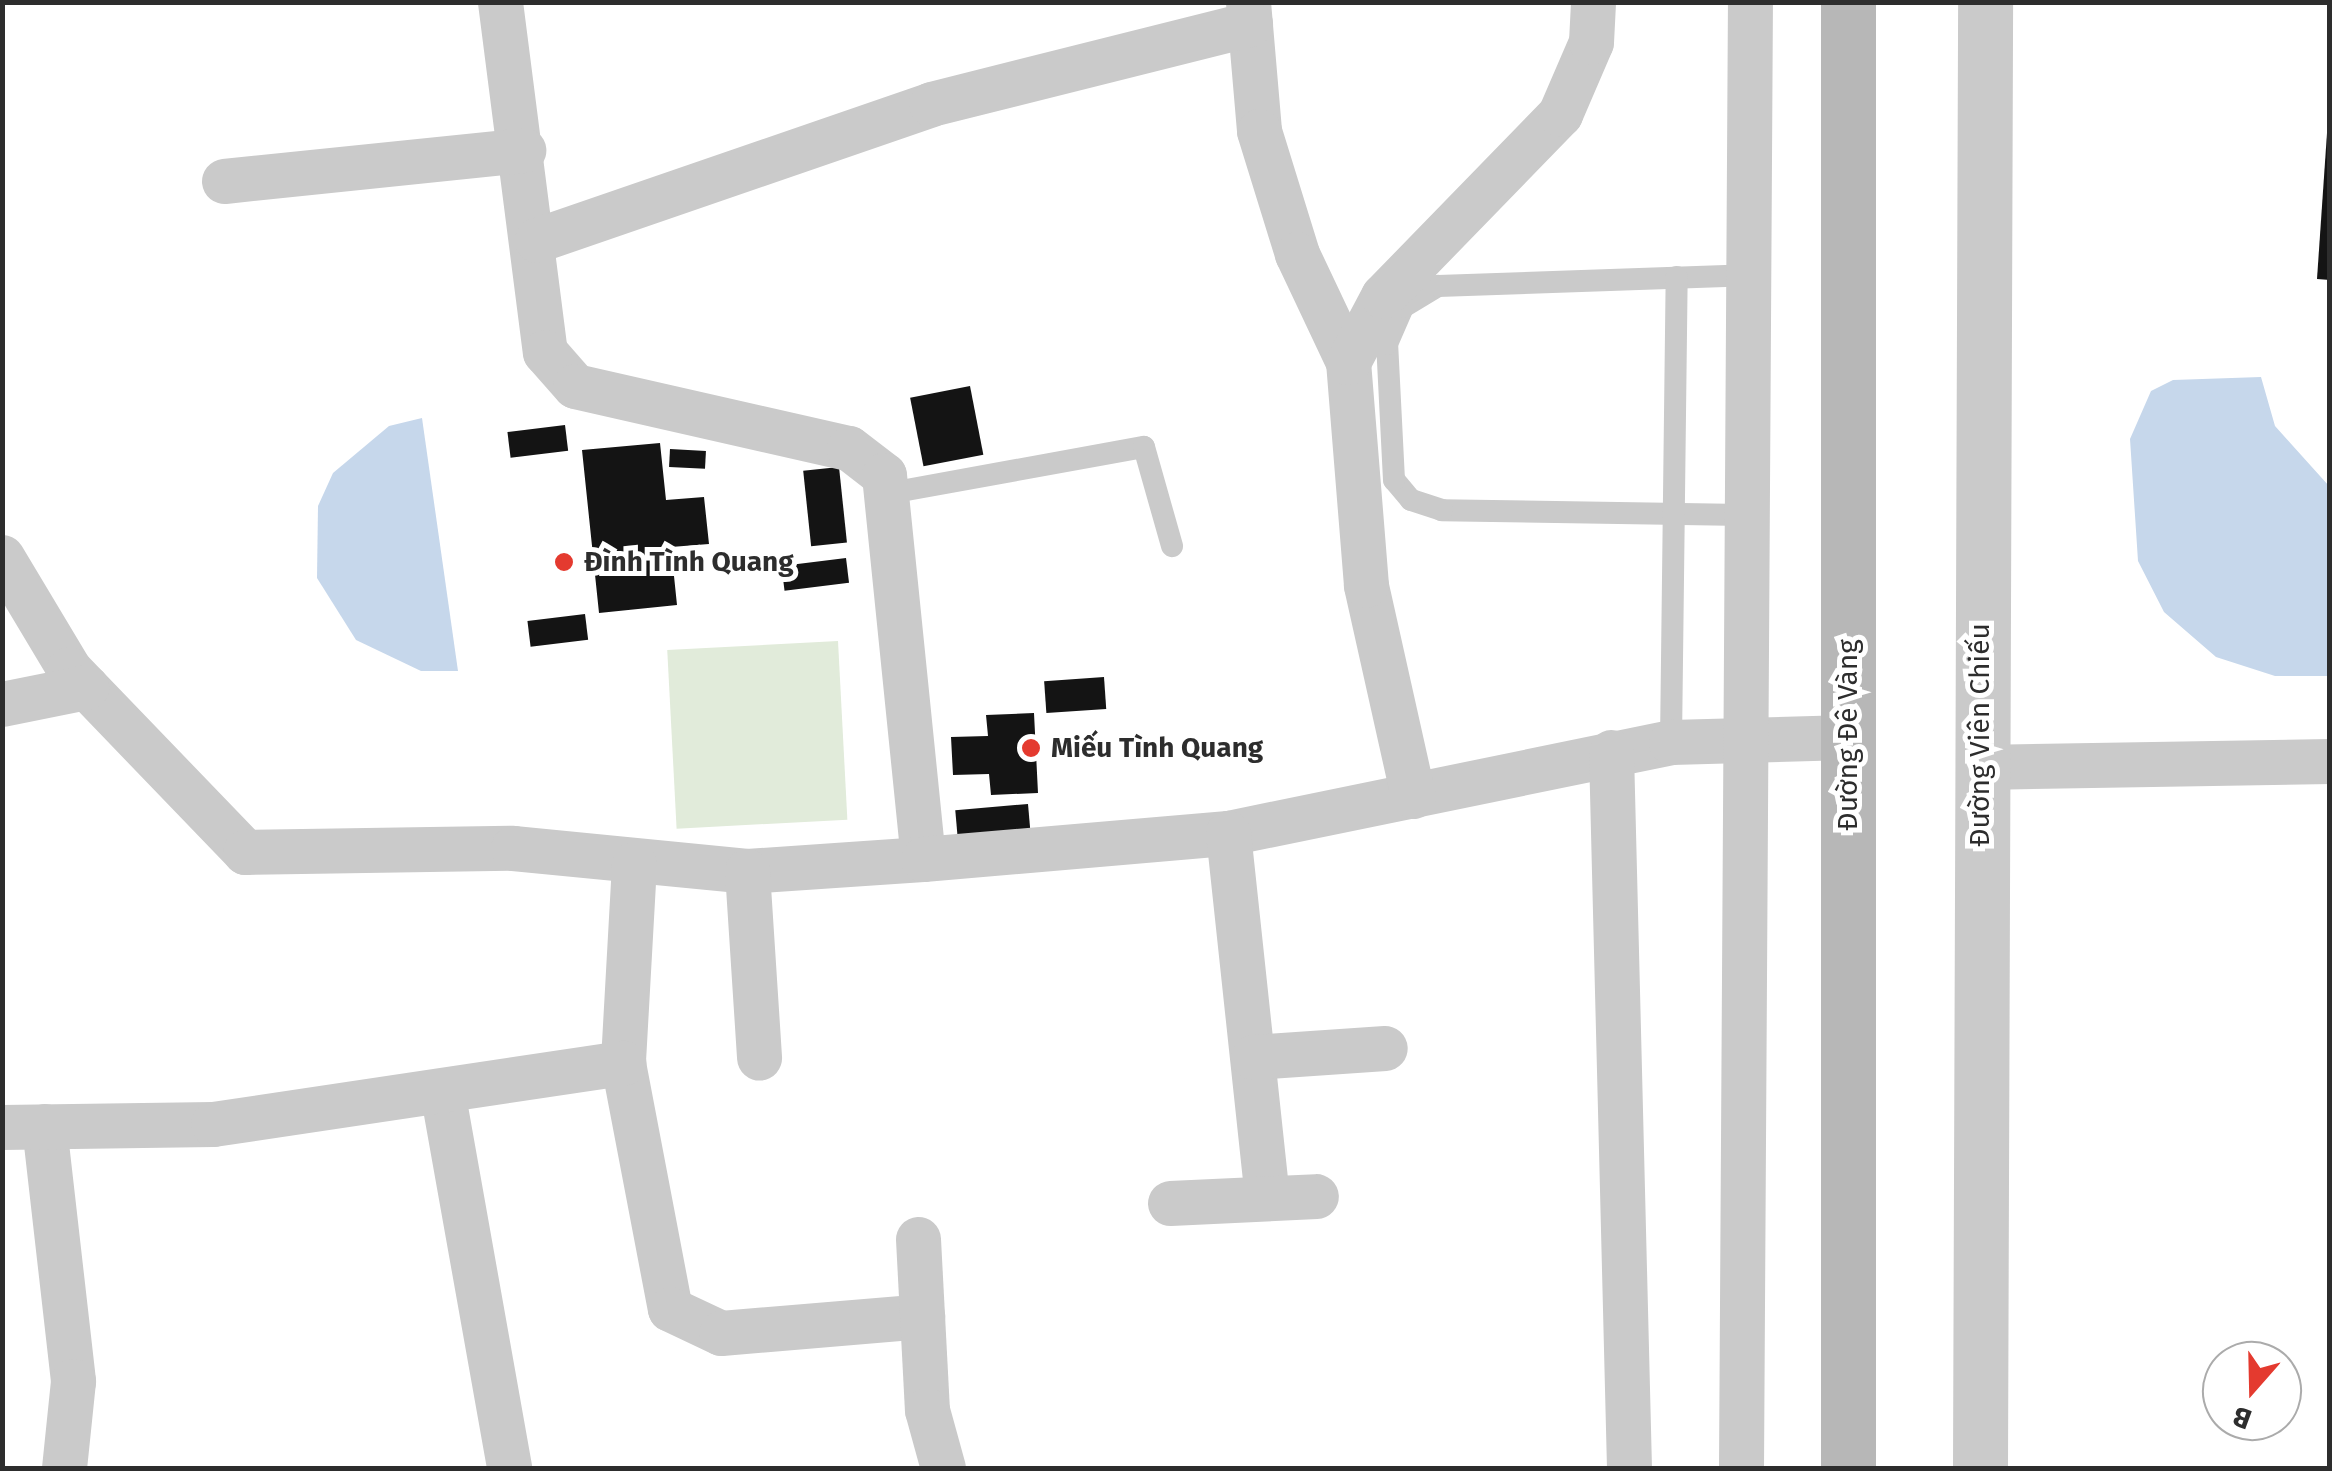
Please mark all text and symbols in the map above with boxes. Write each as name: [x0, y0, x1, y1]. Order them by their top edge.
place label: Đình Tình Quang: [584, 545, 794, 579]
marker: Đình Tình Quang: [553, 551, 575, 573]
street label: Đường Viên Chiếu: [1963, 623, 1997, 847]
street label: Đường Đê Vàng: [1831, 639, 1865, 831]
place label: Miếu Tình Quang: [1051, 731, 1263, 765]
marker: Miếu Tình Quang: [1020, 737, 1042, 759]
north arrow: [2202, 1341, 2302, 1441]
text: B: [2228, 1399, 2256, 1436]

